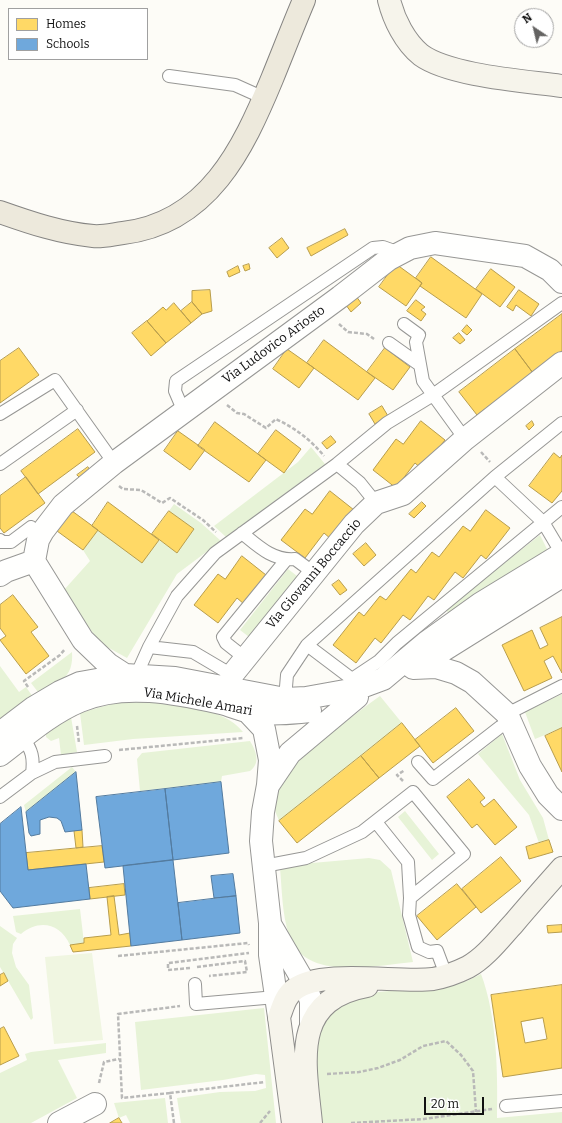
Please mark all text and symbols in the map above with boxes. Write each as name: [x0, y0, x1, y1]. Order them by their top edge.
legend: [8, 8, 148, 60]
north arrow: [514, 8, 554, 48]
text: N: [520, 11, 535, 26]
text: Homes: [46, 17, 86, 31]
text: Schools: [46, 37, 89, 51]
street label: Via Ludovico Ariosto: [220, 303, 328, 387]
street label: Via Giovanni Boccaccio: [263, 516, 365, 632]
street label: Via Michele Amari: [142, 685, 254, 719]
scale bar: [426, 1089, 486, 1115]
text: 20 m: [431, 1097, 459, 1111]

